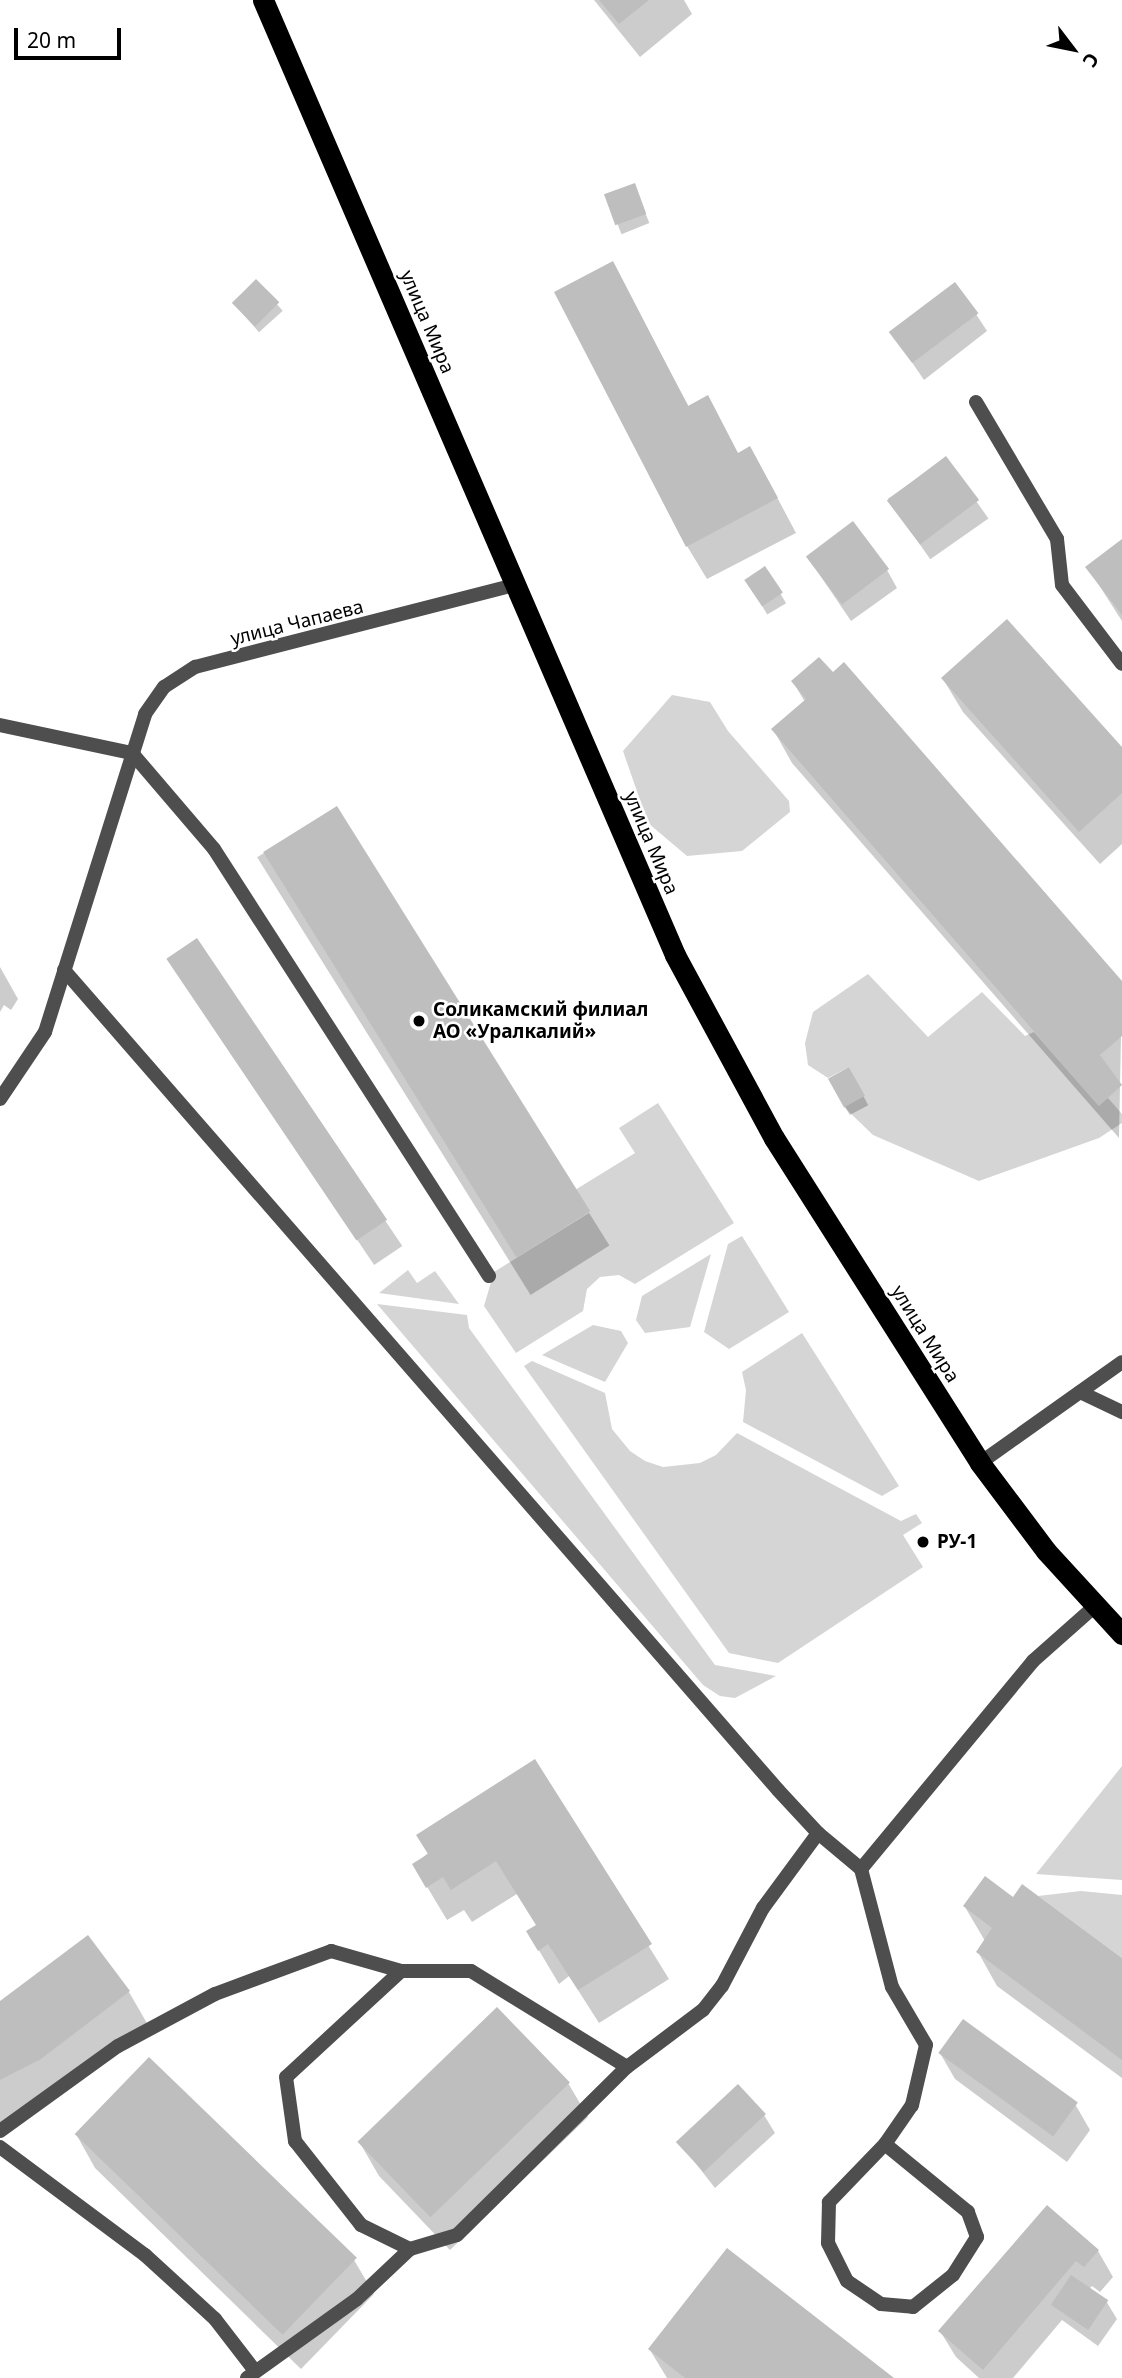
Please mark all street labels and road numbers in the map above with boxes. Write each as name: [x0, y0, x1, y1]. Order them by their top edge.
street label: улица Мира: [395, 267, 459, 377]
street label: улица Чапаева: [228, 595, 366, 651]
street label: улица Мира: [619, 788, 683, 898]
street label: улица Мира: [886, 1281, 964, 1387]

